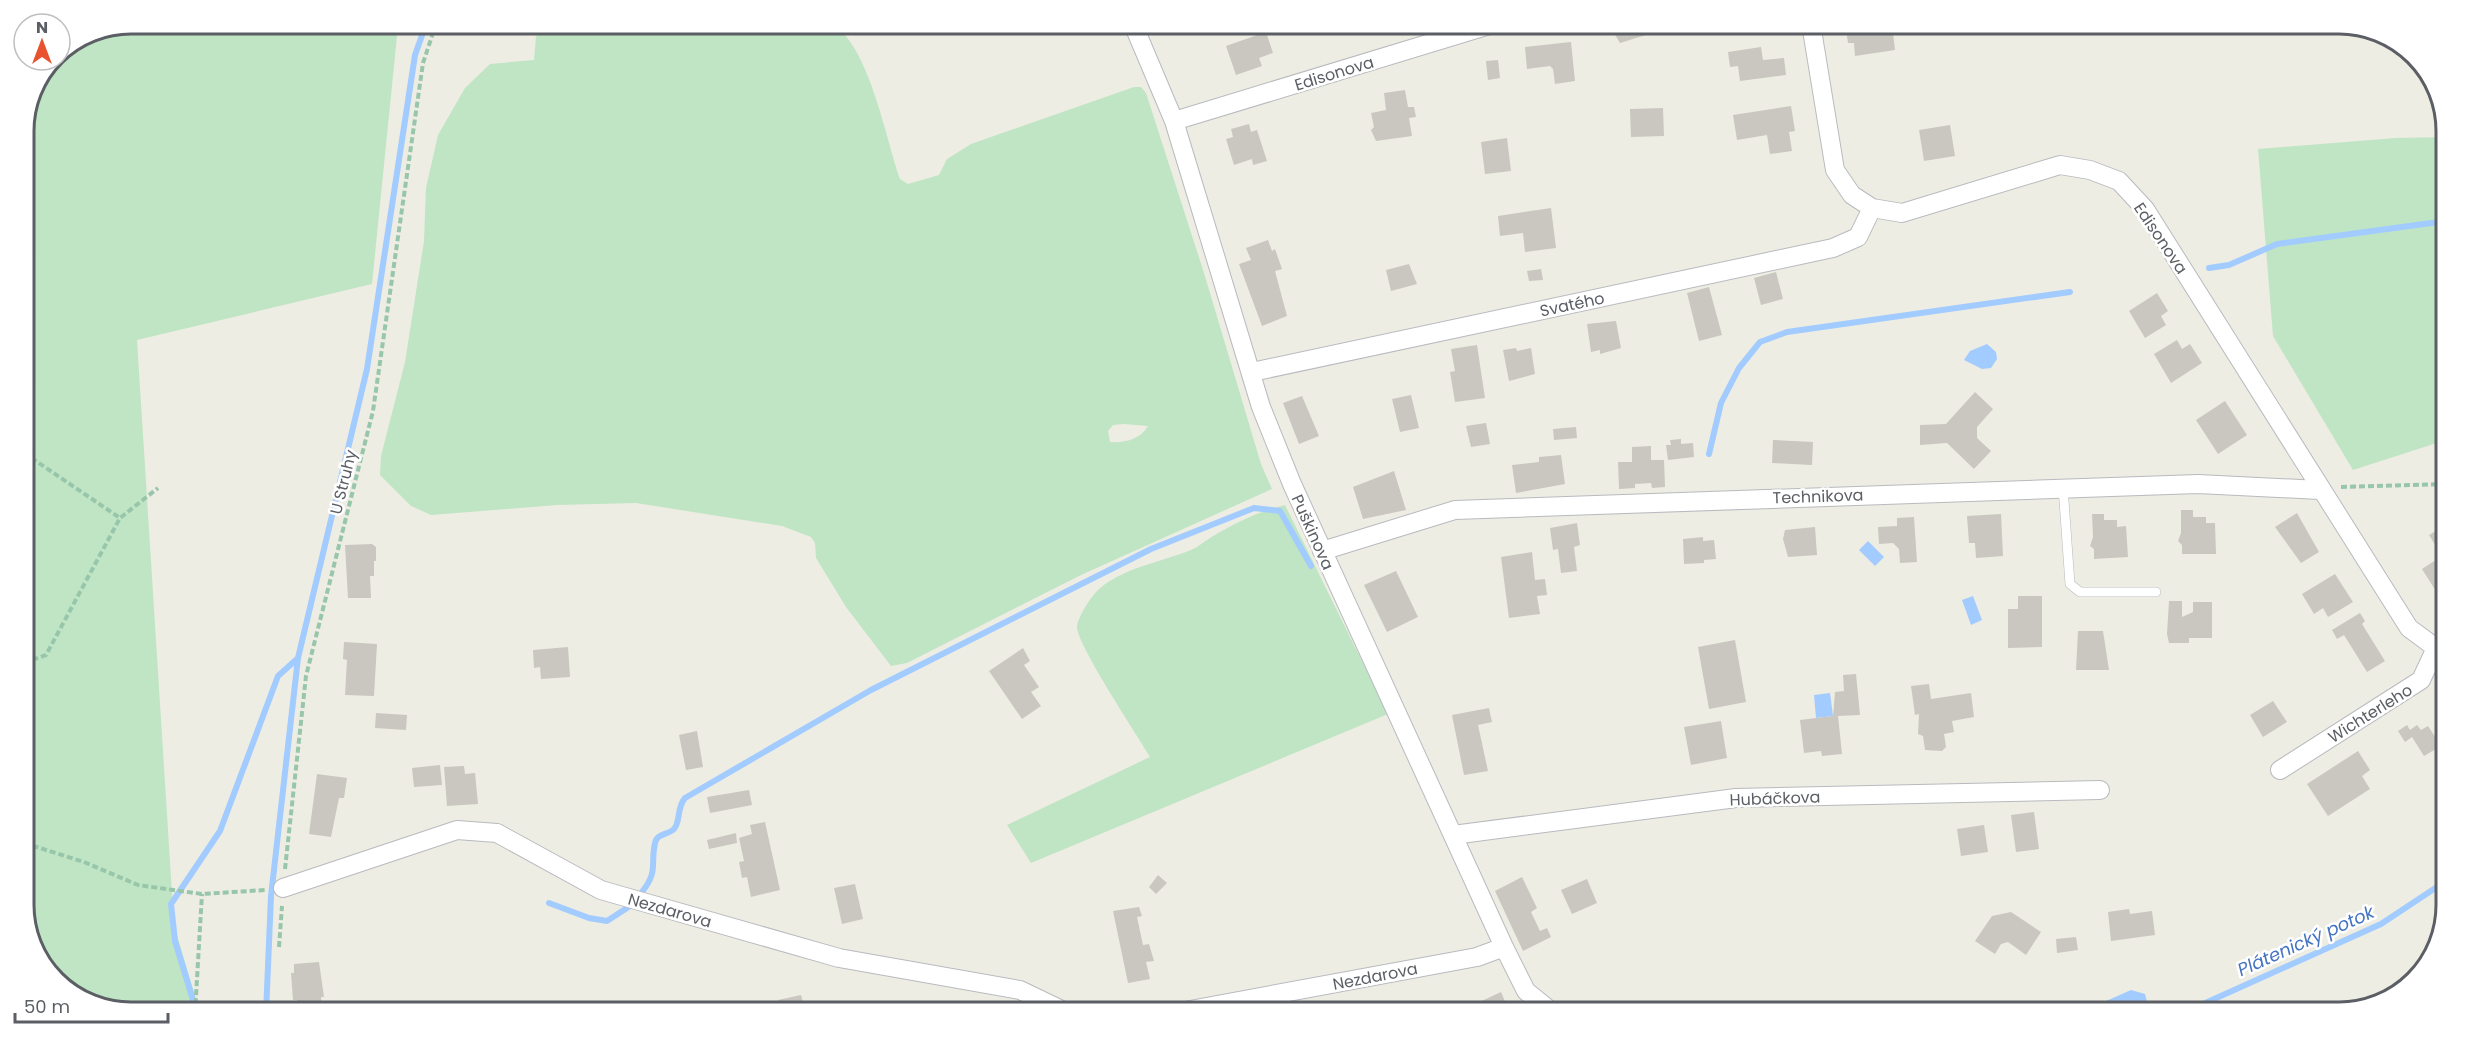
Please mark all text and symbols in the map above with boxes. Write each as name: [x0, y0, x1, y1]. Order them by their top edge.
north arrow: [12, 12, 72, 72]
text: N: [36, 16, 48, 39]
street label: Edisonova: [1292, 51, 1377, 96]
street label: Edisonova: [2128, 198, 2193, 279]
street label: Svatého: [1538, 286, 1606, 323]
street label: U Struhy: [324, 447, 363, 517]
street label: Technikova: [1772, 483, 1864, 510]
street label: Puškinova: [1286, 491, 1339, 574]
street label: Wichterleho: [2324, 678, 2417, 748]
street label: Hubáčkova: [1729, 785, 1821, 812]
street label: Nezdarova: [625, 888, 714, 933]
water label: Plátenický potok: [2233, 899, 2379, 982]
street label: Nezdarova: [1331, 957, 1420, 996]
scale bar: [15, 986, 168, 1024]
text: 50 m: [24, 994, 70, 1019]

